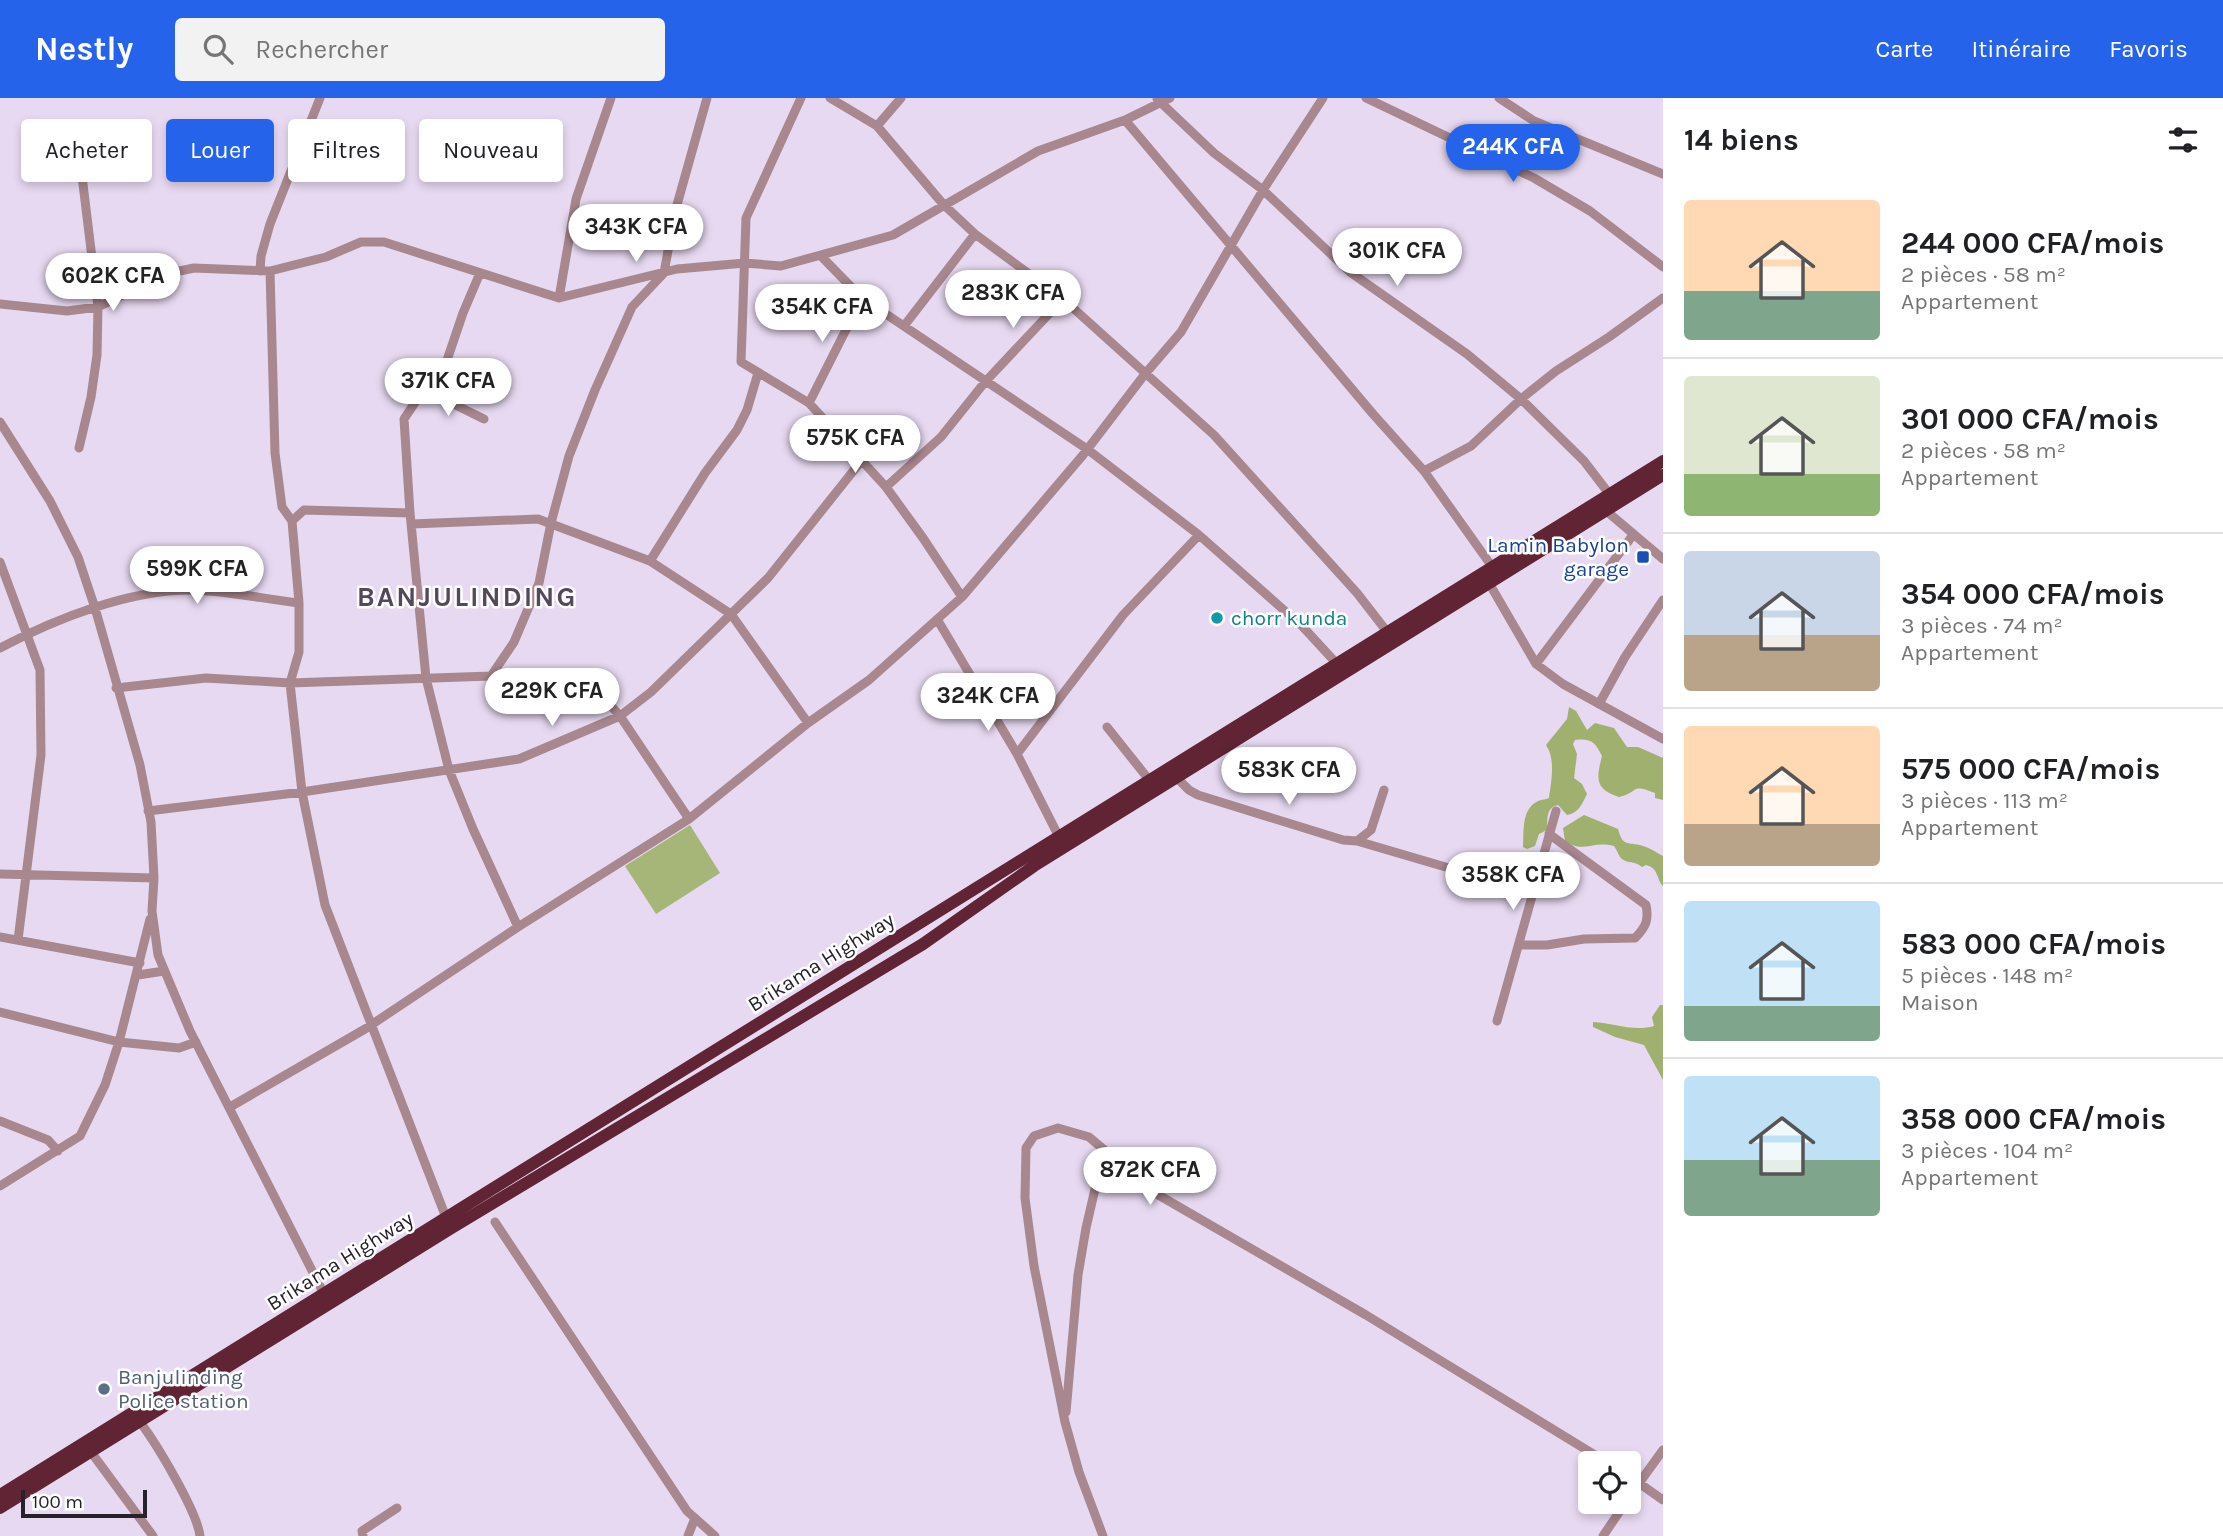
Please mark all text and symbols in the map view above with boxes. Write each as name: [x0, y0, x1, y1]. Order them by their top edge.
search box: [175, 18, 665, 81]
text: Nestly: [35, 30, 133, 68]
icon: search: [199, 30, 237, 68]
text: Rechercher: [255, 34, 388, 65]
text: Carte: [1875, 35, 1933, 63]
text: Itinéraire: [1971, 35, 2071, 63]
text: Favoris: [2109, 35, 2188, 63]
chip: Acheter: [21, 119, 152, 182]
chip: Louer: [166, 119, 274, 182]
chip: Filtres: [288, 119, 405, 182]
chip: Nouveau: [419, 119, 563, 182]
icon: filters: [2164, 121, 2202, 159]
text: 14 biens: [1684, 122, 1799, 158]
pin: 244K CFA: [1441, 125, 1585, 184]
text: 244K CFA: [1462, 133, 1564, 160]
pin: 343K CFA: [564, 204, 708, 264]
text: 343K CFA: [584, 213, 688, 240]
text: 244 000 CFA/mois: [1901, 225, 2164, 261]
pin: 301K CFA: [1325, 228, 1469, 288]
icon: home: [1740, 228, 1824, 312]
text: 301K CFA: [1348, 237, 1446, 264]
pin: 602K CFA: [41, 254, 185, 313]
text: 2 pièces · 58 m²: [1901, 261, 2066, 288]
text: 602K CFA: [61, 262, 165, 289]
pin: 283K CFA: [941, 271, 1085, 330]
text: 283K CFA: [961, 279, 1065, 306]
pin: 354K CFA: [750, 285, 894, 344]
text: Appartement: [1901, 288, 2038, 315]
text: 354K CFA: [771, 293, 873, 320]
pin: 371K CFA: [376, 358, 520, 418]
text: 371K CFA: [401, 367, 495, 394]
text: 301 000 CFA/mois: [1901, 401, 2159, 437]
icon: home: [1740, 404, 1824, 488]
pin: 575K CFA: [783, 416, 927, 475]
text: 575K CFA: [805, 424, 905, 451]
text: 2 pièces · 58 m²: [1901, 437, 2066, 464]
text: Appartement: [1901, 464, 2038, 491]
place label: Lamin Babylon garage: [1487, 533, 1629, 581]
pin: 599K CFA: [125, 546, 269, 606]
marker: Lamin Babylon garage: [1635, 549, 1651, 565]
text: 599K CFA: [146, 555, 248, 582]
text: 354 000 CFA/mois: [1901, 576, 2165, 612]
icon: home: [1740, 579, 1824, 663]
district label: BANJULINDING: [357, 580, 577, 613]
place label: chorr kunda: [1231, 606, 1347, 630]
marker: chorr kunda: [1209, 610, 1225, 626]
text: 3 pièces · 74 m²: [1901, 612, 2063, 639]
text: Appartement: [1901, 639, 2038, 666]
pin: 229K CFA: [480, 668, 624, 728]
pin: 324K CFA: [916, 674, 1060, 733]
text: 229K CFA: [501, 677, 603, 704]
text: 324K CFA: [937, 682, 1039, 709]
pin: 583K CFA: [1217, 748, 1361, 807]
text: 575 000 CFA/mois: [1901, 751, 2160, 787]
icon: home: [1740, 754, 1824, 838]
text: 583K CFA: [1237, 756, 1341, 783]
text: 3 pièces · 113 m²: [1901, 787, 2068, 814]
text: Appartement: [1901, 814, 2038, 841]
pin: 358K CFA: [1441, 852, 1585, 912]
text: 358K CFA: [1461, 861, 1565, 888]
street label: Brikama Highway: [743, 907, 899, 1017]
text: 583 000 CFA/mois: [1901, 926, 2166, 962]
icon: home: [1740, 929, 1824, 1013]
text: 5 pièces · 148 m²: [1901, 962, 2073, 989]
text: Maison: [1901, 989, 1979, 1016]
text: 358 000 CFA/mois: [1901, 1101, 2166, 1137]
icon: home: [1740, 1104, 1824, 1188]
text: 3 pièces · 104 m²: [1901, 1137, 2073, 1164]
pin: 872K CFA: [1078, 1148, 1222, 1207]
text: 872K CFA: [1099, 1156, 1201, 1183]
text: Appartement: [1901, 1164, 2038, 1191]
street label: Brikama Highway: [262, 1206, 418, 1316]
place label: Banjulinding Police station: [118, 1365, 249, 1413]
marker: Banjulinding Police station: [96, 1381, 112, 1397]
map controls: [1578, 1451, 1641, 1514]
button: locate: [1578, 1451, 1641, 1514]
scale bar: [21, 1487, 147, 1519]
text: 100 m: [32, 1491, 83, 1513]

